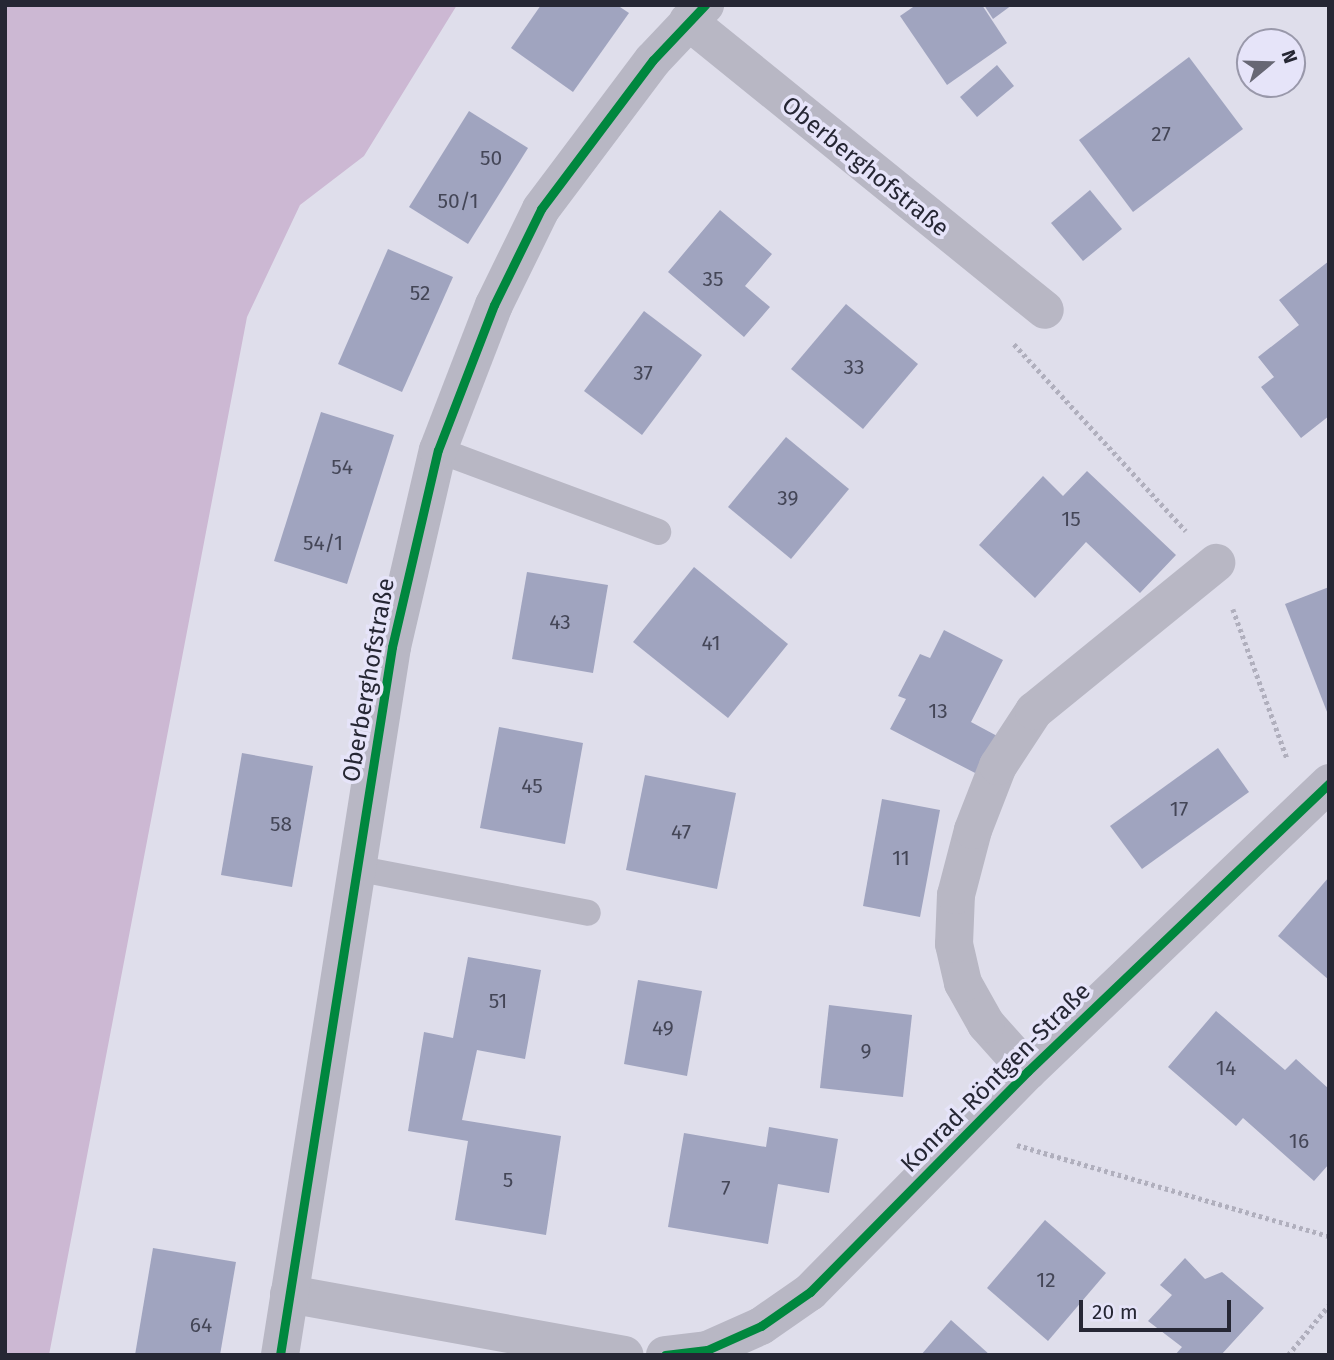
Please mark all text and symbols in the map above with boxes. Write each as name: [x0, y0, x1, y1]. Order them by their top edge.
north arrow: [1236, 28, 1306, 98]
text: N: [1277, 47, 1302, 66]
street label: Oberberghofstraße: [776, 91, 954, 243]
house number: 27: [1151, 121, 1171, 147]
house number: 50: [480, 145, 502, 171]
house number: 50/1: [438, 188, 478, 214]
house number: 35: [703, 266, 723, 292]
house number: 52: [410, 280, 430, 306]
house number: 33: [844, 354, 864, 380]
house number: 37: [633, 360, 653, 386]
house number: 54: [331, 454, 353, 480]
house number: 39: [777, 485, 799, 511]
house number: 15: [1061, 506, 1081, 532]
house number: 54/1: [303, 530, 343, 556]
street label: Oberberghofstraße: [337, 576, 401, 784]
house number: 43: [549, 609, 571, 635]
house number: 41: [701, 630, 721, 656]
house number: 13: [928, 698, 948, 724]
house number: 45: [521, 773, 543, 799]
house number: 17: [1170, 796, 1188, 822]
house number: 58: [270, 811, 292, 837]
house number: 47: [671, 819, 691, 845]
house number: 11: [892, 845, 910, 871]
street label: Konrad-Röntgen-Straße: [895, 977, 1097, 1179]
house number: 51: [489, 988, 507, 1014]
house number: 49: [652, 1015, 674, 1041]
house number: 9: [860, 1038, 872, 1064]
house number: 14: [1216, 1055, 1236, 1081]
house number: 16: [1289, 1128, 1309, 1154]
house number: 5: [503, 1167, 513, 1193]
house number: 7: [721, 1175, 731, 1201]
house number: 12: [1036, 1267, 1056, 1293]
scale bar: [1082, 1286, 1234, 1330]
text: 20 m: [1092, 1299, 1138, 1325]
house number: 64: [190, 1312, 212, 1338]

